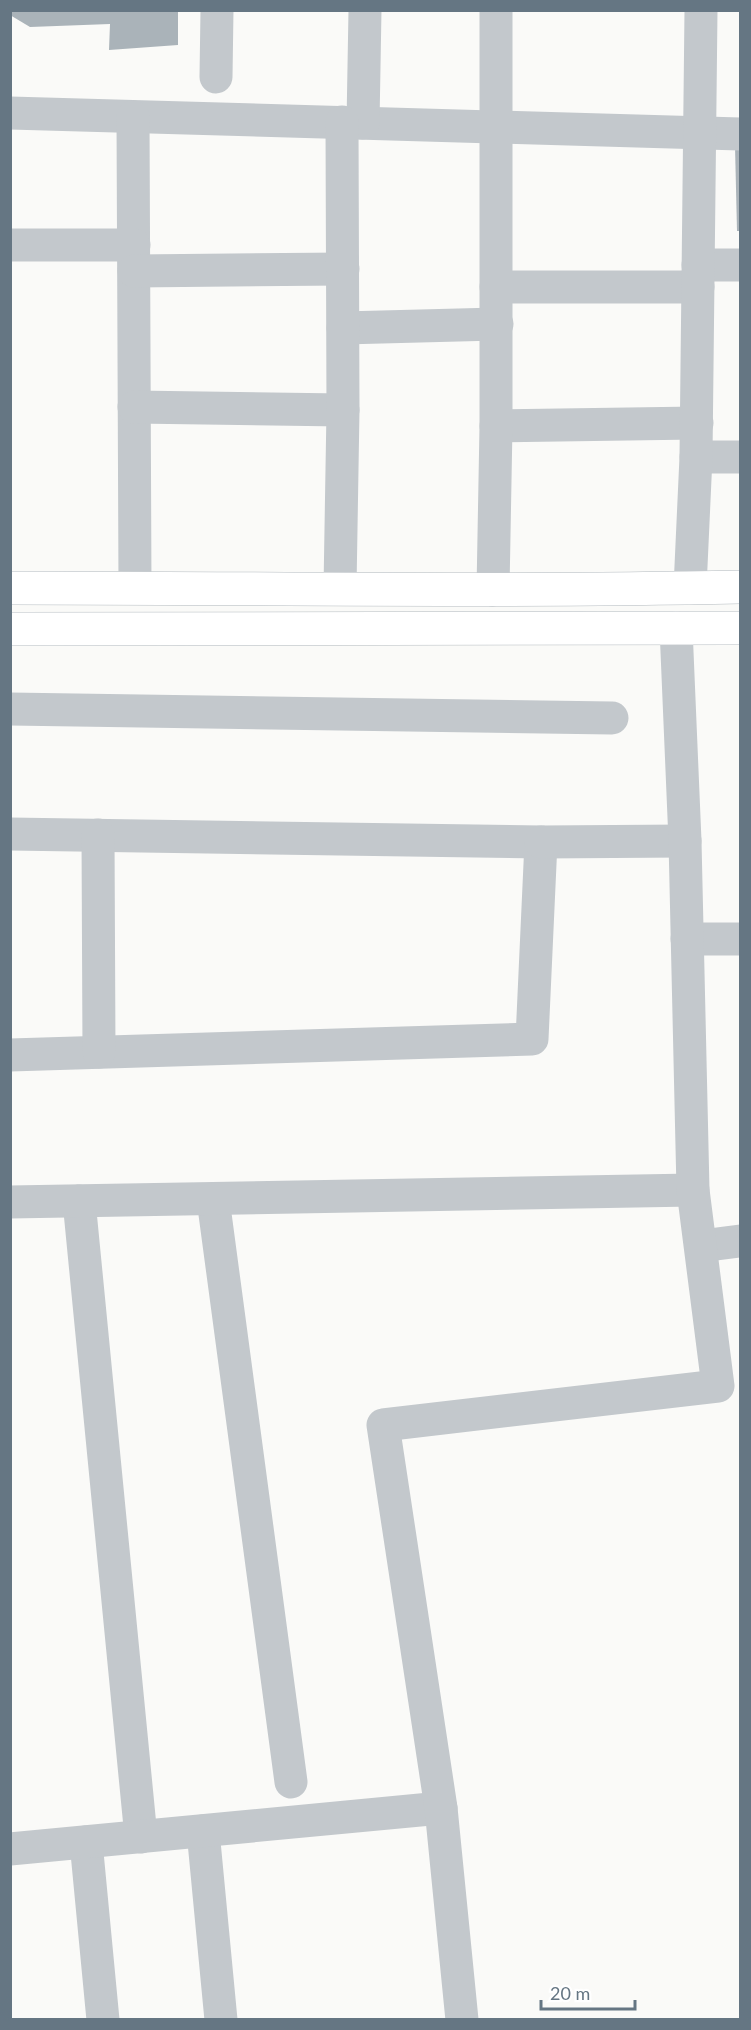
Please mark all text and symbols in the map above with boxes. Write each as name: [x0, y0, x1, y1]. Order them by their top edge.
scale bar: [541, 1973, 636, 2011]
text: 20 m: [550, 1982, 590, 2004]

